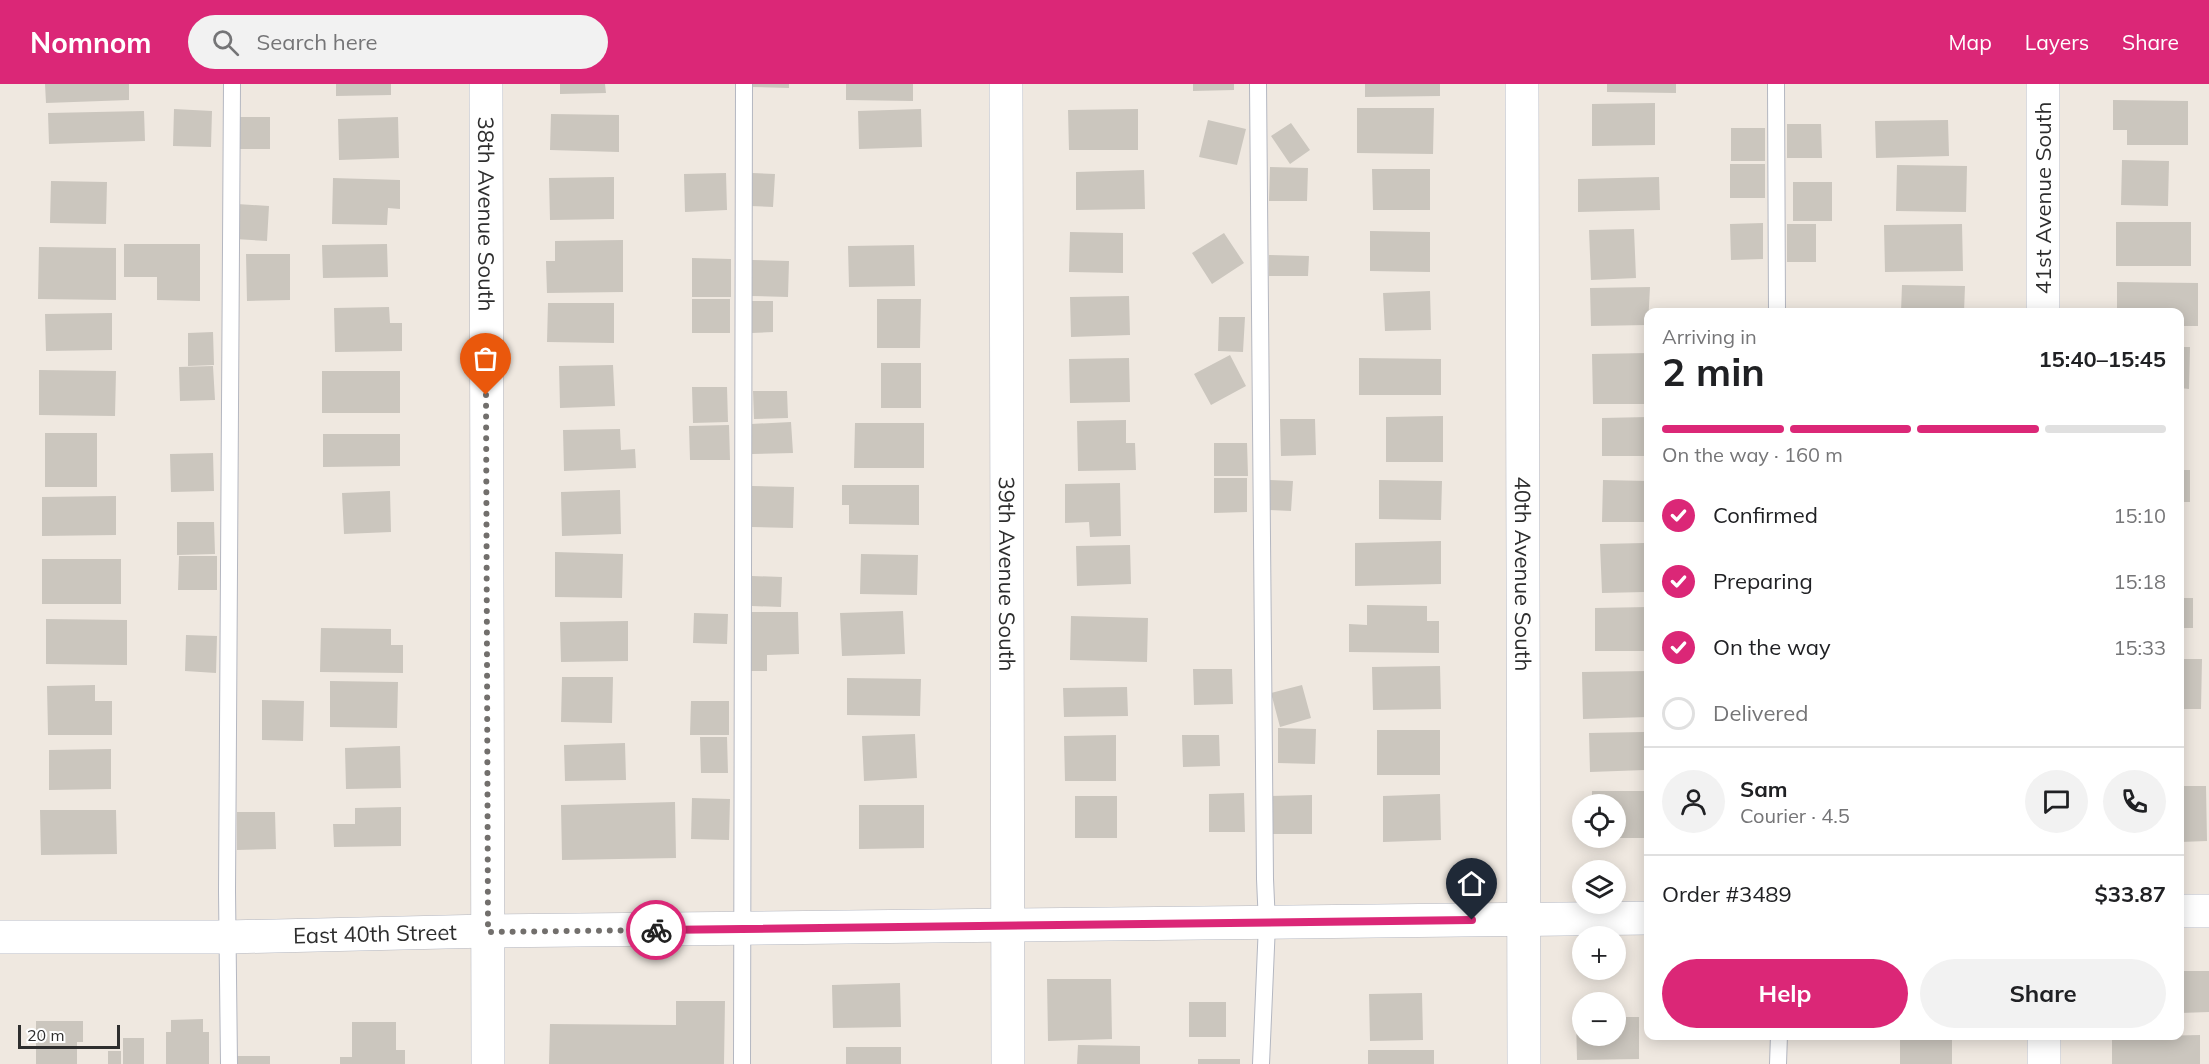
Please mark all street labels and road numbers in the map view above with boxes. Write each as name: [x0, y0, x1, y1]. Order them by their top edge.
street label: 41st Avenue South: [2029, 102, 2057, 294]
street label: 38th Avenue South: [472, 117, 500, 311]
street label: 39th Avenue South: [993, 477, 1021, 671]
street label: 40th Avenue South: [1509, 477, 1537, 671]
street label: East 40th Street: [293, 918, 458, 949]

